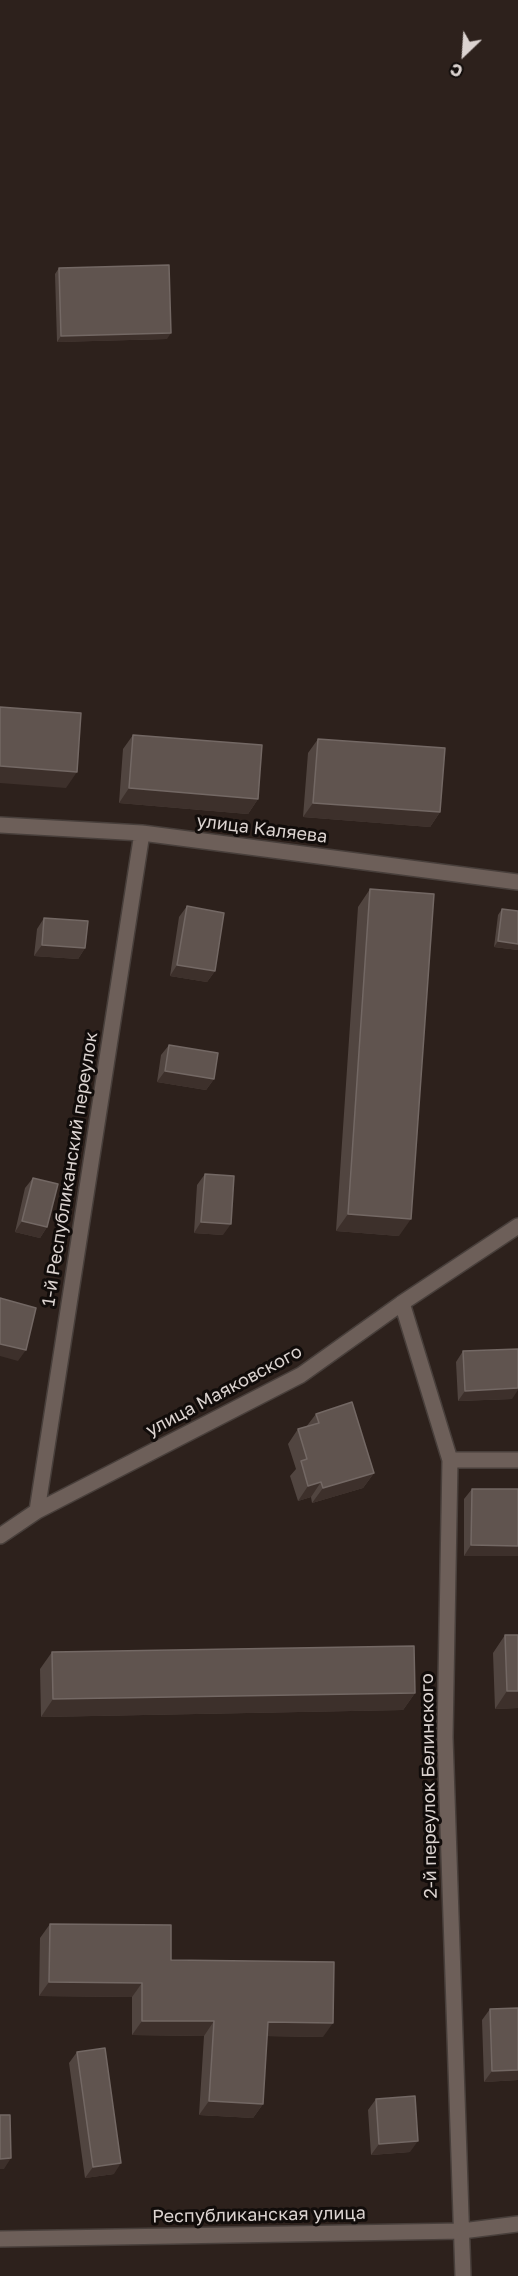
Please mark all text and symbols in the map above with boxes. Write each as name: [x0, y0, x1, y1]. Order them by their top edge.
north arrow: [434, 24, 494, 84]
text: С: [447, 59, 466, 82]
street label: улица Каляева: [195, 810, 329, 848]
street label: 1-й Республиканский переулок: [38, 1030, 102, 1308]
street label: улица Маяковского: [142, 1341, 306, 1441]
street label: 2-й переулок Белинского: [416, 1673, 442, 1899]
street label: Республиканская улица: [152, 2202, 366, 2228]

